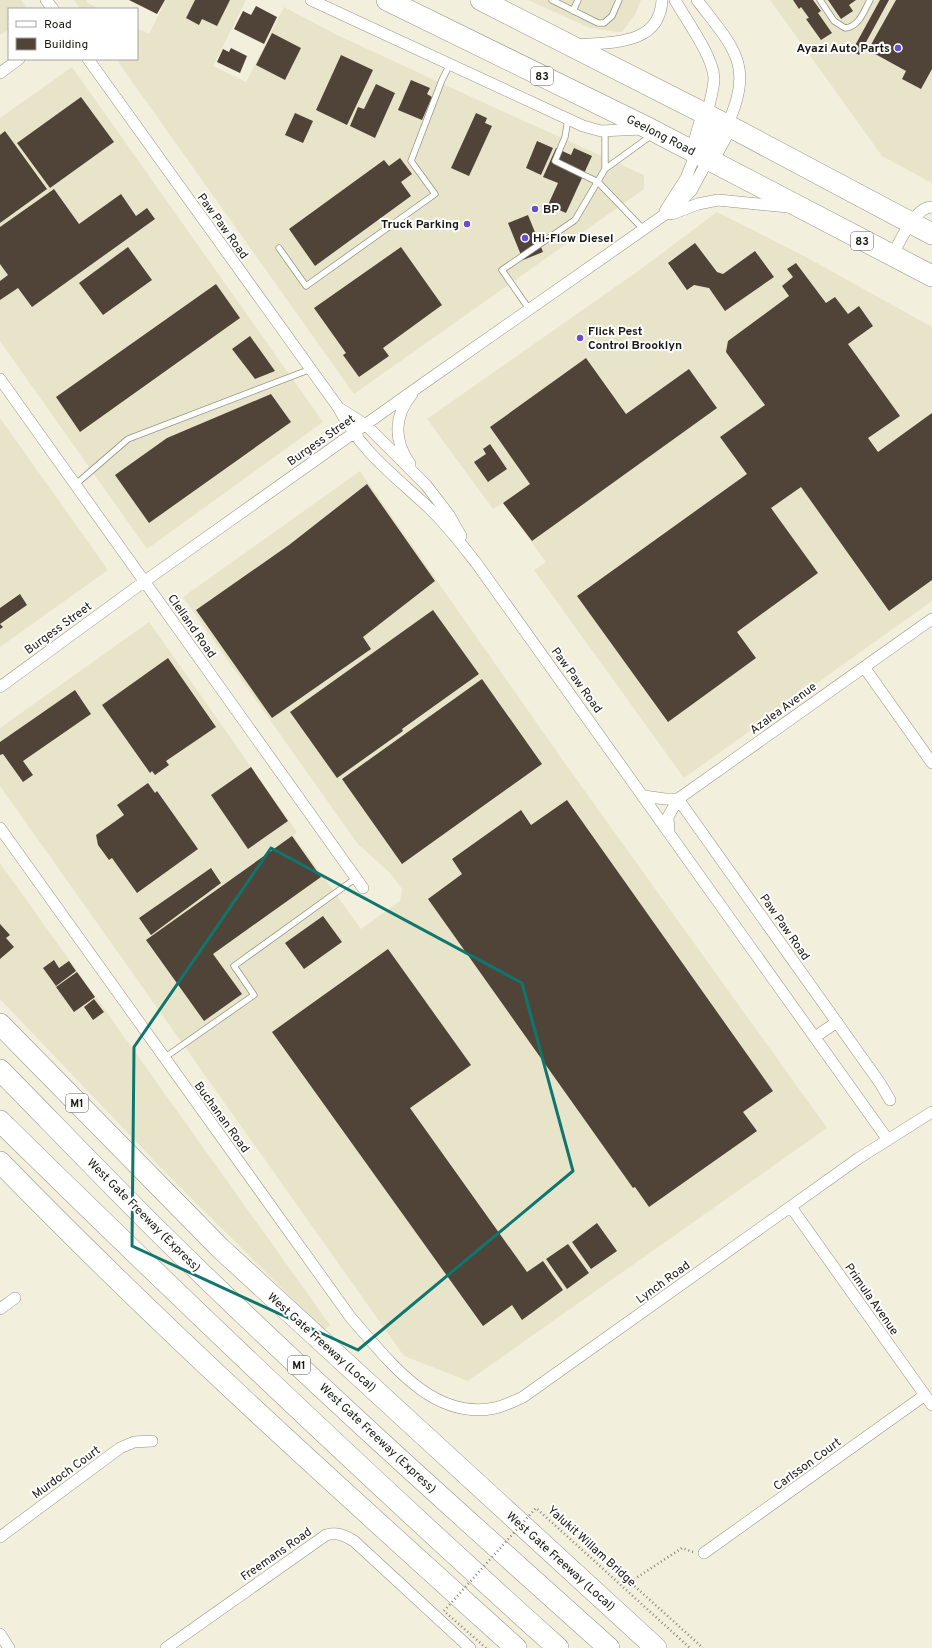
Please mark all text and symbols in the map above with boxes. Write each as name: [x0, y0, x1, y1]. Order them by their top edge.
legend: [8, 8, 138, 60]
text: Road: [44, 17, 72, 33]
text: Building: [44, 37, 88, 53]
place label: Ayazi Auto Parts: [797, 41, 890, 57]
marker: Ayazi Auto Parts: [893, 43, 903, 53]
road number: 83: [531, 67, 553, 85]
street label: Geelong Road: [623, 112, 698, 160]
street label: Paw Paw Road: [193, 190, 251, 263]
place label: BP: [543, 202, 559, 218]
marker: BP: [530, 204, 540, 214]
place label: Truck Parking: [381, 217, 459, 233]
marker: Truck Parking: [462, 219, 472, 229]
place label: Hi-Flow Diesel: [533, 231, 613, 247]
road number: 83: [851, 232, 873, 250]
marker: Hi-Flow Diesel: [520, 233, 530, 243]
place label: Flick Pest Control Brooklyn: [588, 324, 682, 354]
marker: Flick Pest Control Brooklyn: [575, 333, 585, 343]
street label: Burgess Street: [285, 412, 359, 470]
street label: Clelland Road: [163, 592, 219, 662]
street label: Burgess Street: [22, 599, 95, 659]
street label: Paw Paw Road: [547, 644, 605, 717]
street label: Azalea Avenue: [747, 679, 820, 738]
street label: Paw Paw Road: [755, 891, 813, 964]
street label: Buchanan Road: [190, 1079, 252, 1156]
road number: M1: [66, 1094, 88, 1112]
street label: West Gate Freeway (Express): [83, 1155, 204, 1276]
street label: Lynch Road: [633, 1258, 694, 1308]
street label: Primula Avenue: [841, 1261, 902, 1339]
street label: West Gate Freeway (Local): [263, 1289, 379, 1396]
road number: M1: [288, 1356, 310, 1374]
street label: West Gate Freeway (Express): [315, 1380, 439, 1497]
street label: Carlsson Court: [770, 1435, 845, 1495]
street label: Murdoch Court: [29, 1443, 104, 1503]
street label: Yalukit Willam Bridge: [544, 1503, 639, 1591]
street label: West Gate Freeway (Local): [502, 1508, 618, 1615]
street label: Freemans Road: [238, 1524, 315, 1585]

